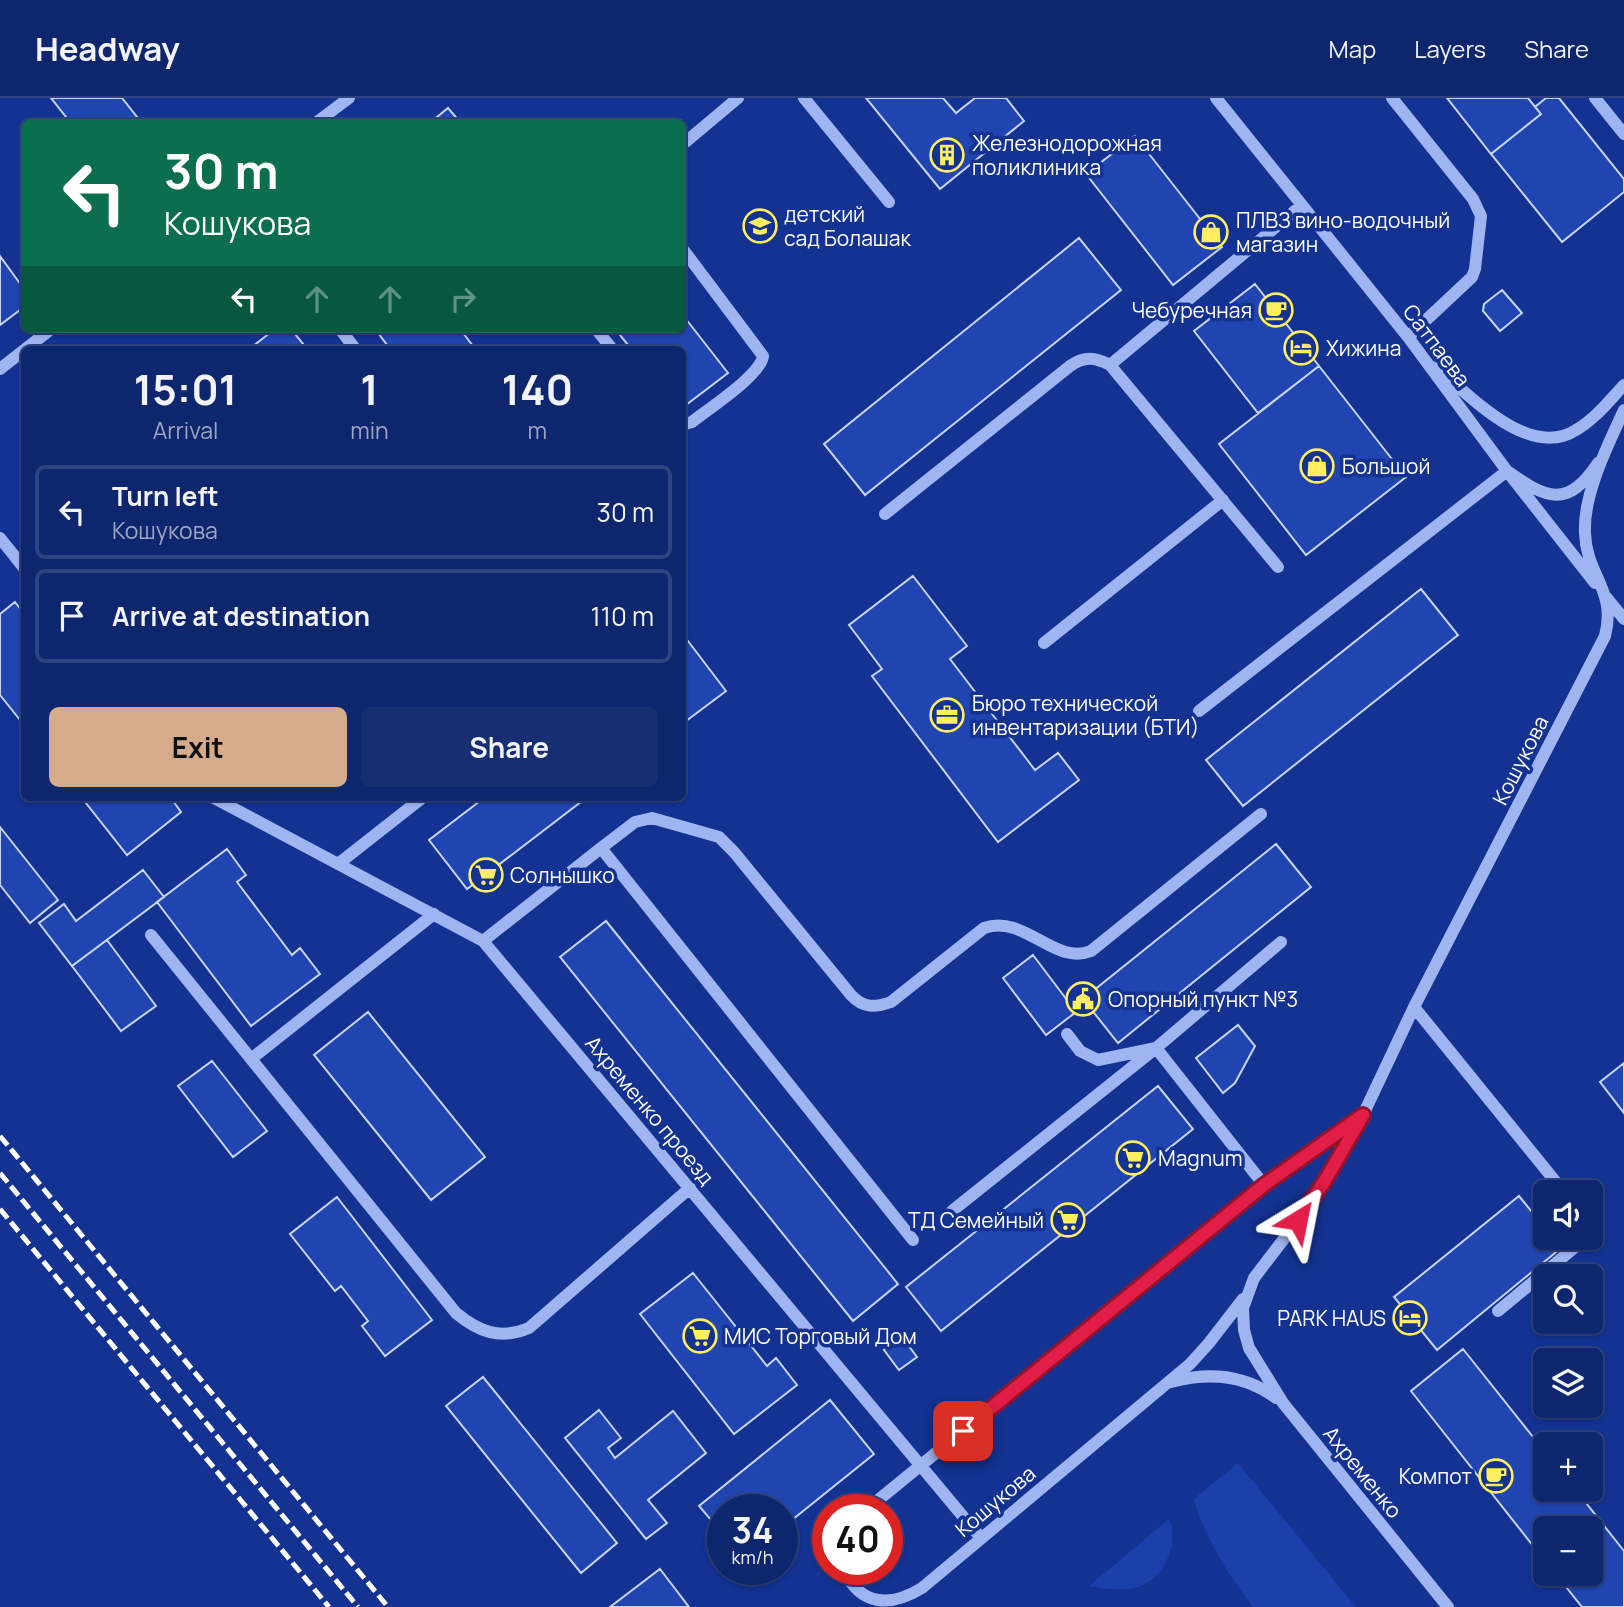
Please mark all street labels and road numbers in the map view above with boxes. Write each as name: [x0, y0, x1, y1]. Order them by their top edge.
street label: Сатпаева: [1397, 298, 1477, 392]
street label: Кошукова: [1486, 711, 1554, 809]
street label: Ахременко проезд: [579, 1030, 721, 1190]
street label: Ахременко: [1317, 1420, 1409, 1524]
street label: Кошукова: [949, 1459, 1041, 1543]

